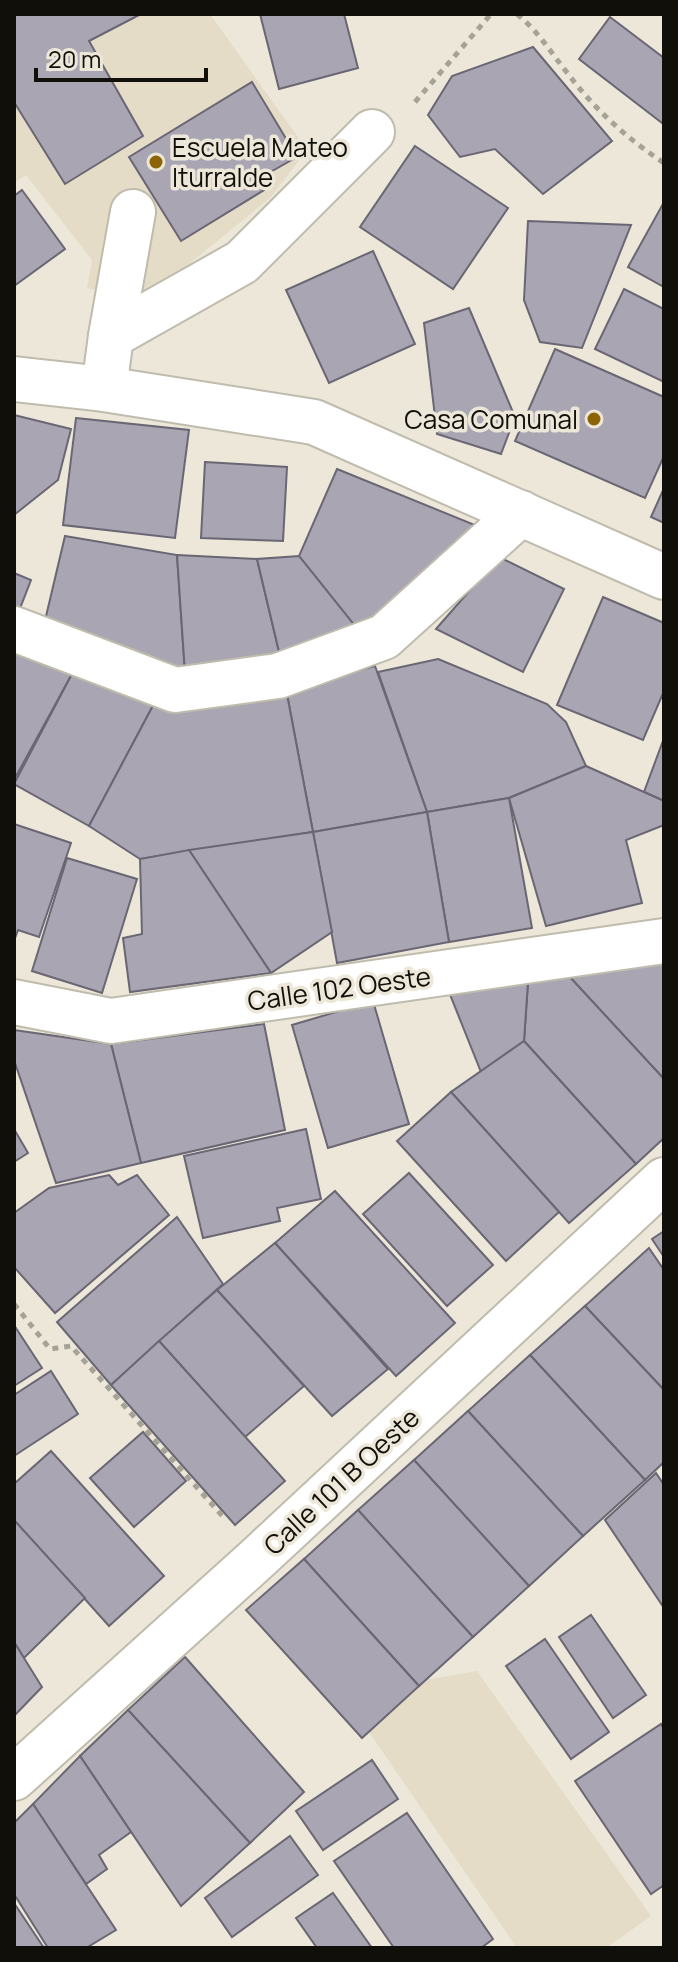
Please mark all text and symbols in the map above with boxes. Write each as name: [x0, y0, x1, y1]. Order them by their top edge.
scale bar: [36, 32, 206, 82]
text: 20 m: [48, 42, 101, 75]
place label: Escuela Mateo Iturralde: [172, 129, 348, 195]
marker: Escuela Mateo Iturralde: [147, 153, 165, 171]
place label: Casa Comunal: [404, 401, 578, 437]
marker: Casa Comunal: [585, 410, 603, 428]
street label: Calle 102 Oeste: [245, 957, 433, 1019]
street label: Calle 101 B Oeste: [255, 1399, 427, 1563]

